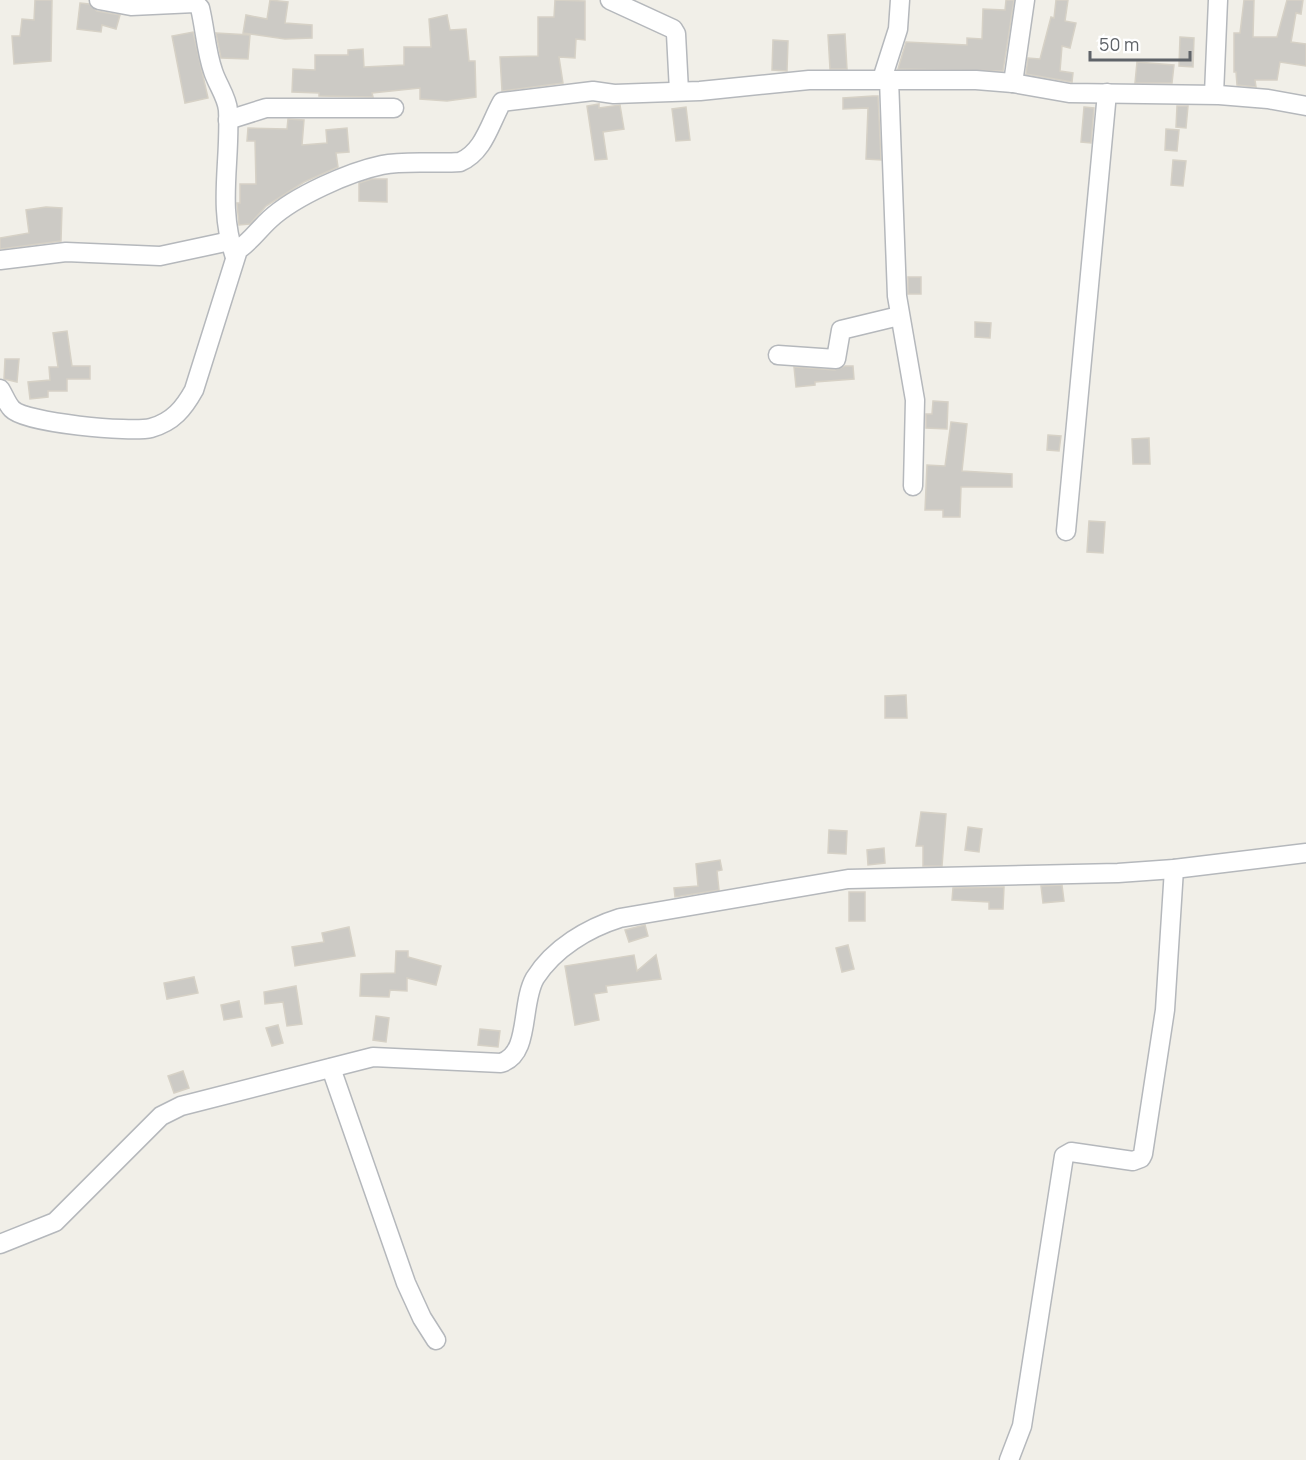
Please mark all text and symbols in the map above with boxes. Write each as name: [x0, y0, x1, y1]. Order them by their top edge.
scale bar: [1090, 24, 1190, 62]
text: 50 m: [1099, 32, 1139, 56]

